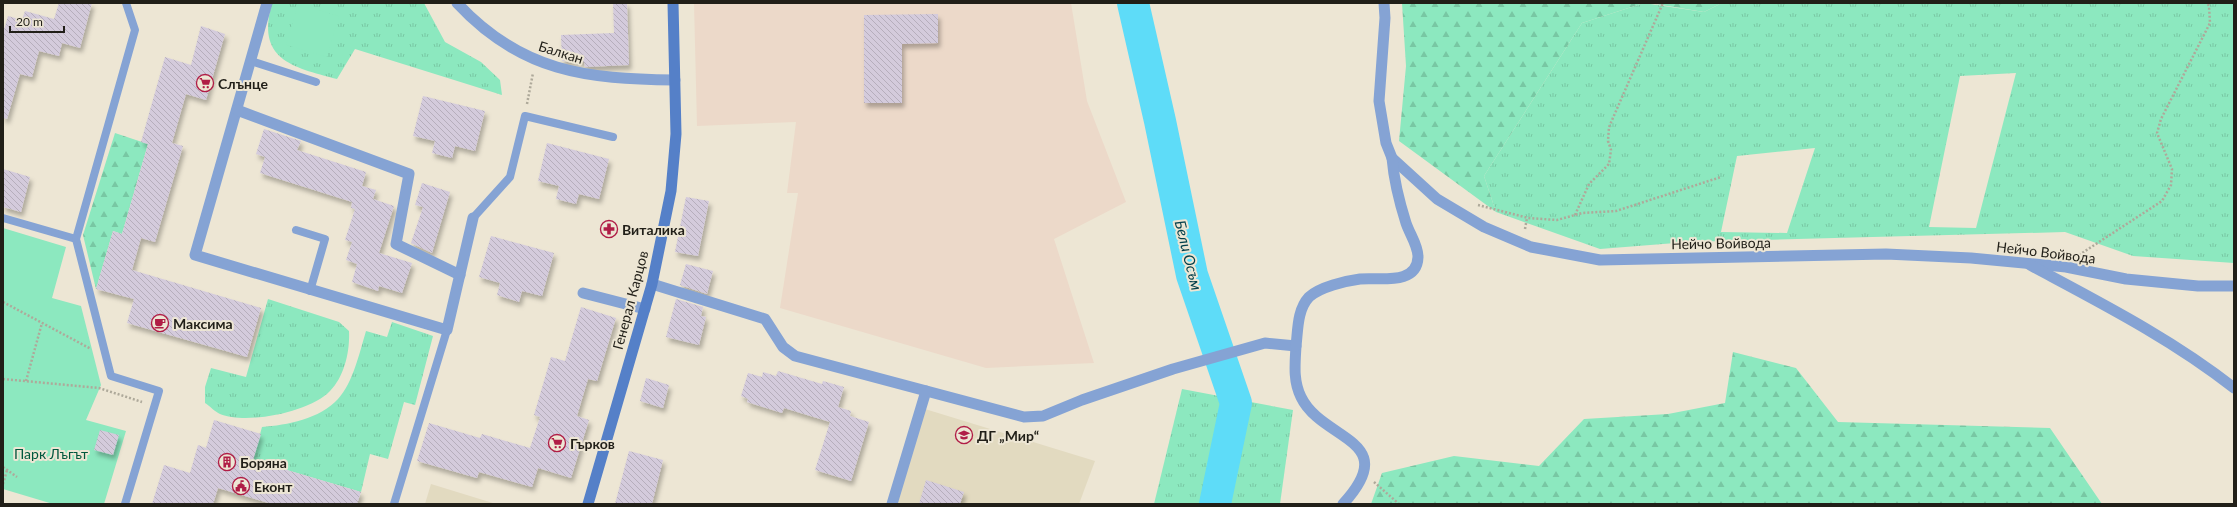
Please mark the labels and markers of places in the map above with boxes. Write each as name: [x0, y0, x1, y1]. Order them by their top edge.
supermarket icon: Слънце: [195, 73, 215, 93]
place label: Слънце: [218, 75, 268, 92]
pharmacy icon: Виталика: [599, 219, 619, 239]
place label: Виталика: [622, 221, 685, 238]
cafe icon: Максима: [150, 313, 170, 333]
place label: Максима: [173, 315, 233, 332]
school or university icon: ДГ „Мир“: [954, 425, 974, 445]
place label: ДГ „Мир“: [977, 427, 1039, 444]
supermarket icon: Гърков: [547, 433, 567, 453]
place label: Гърков: [570, 435, 615, 452]
building icon: Боряна: [217, 452, 237, 472]
place label: Боряна: [240, 454, 287, 471]
public building icon: Еконт: [231, 476, 251, 496]
place label: Еконт: [254, 478, 293, 495]

